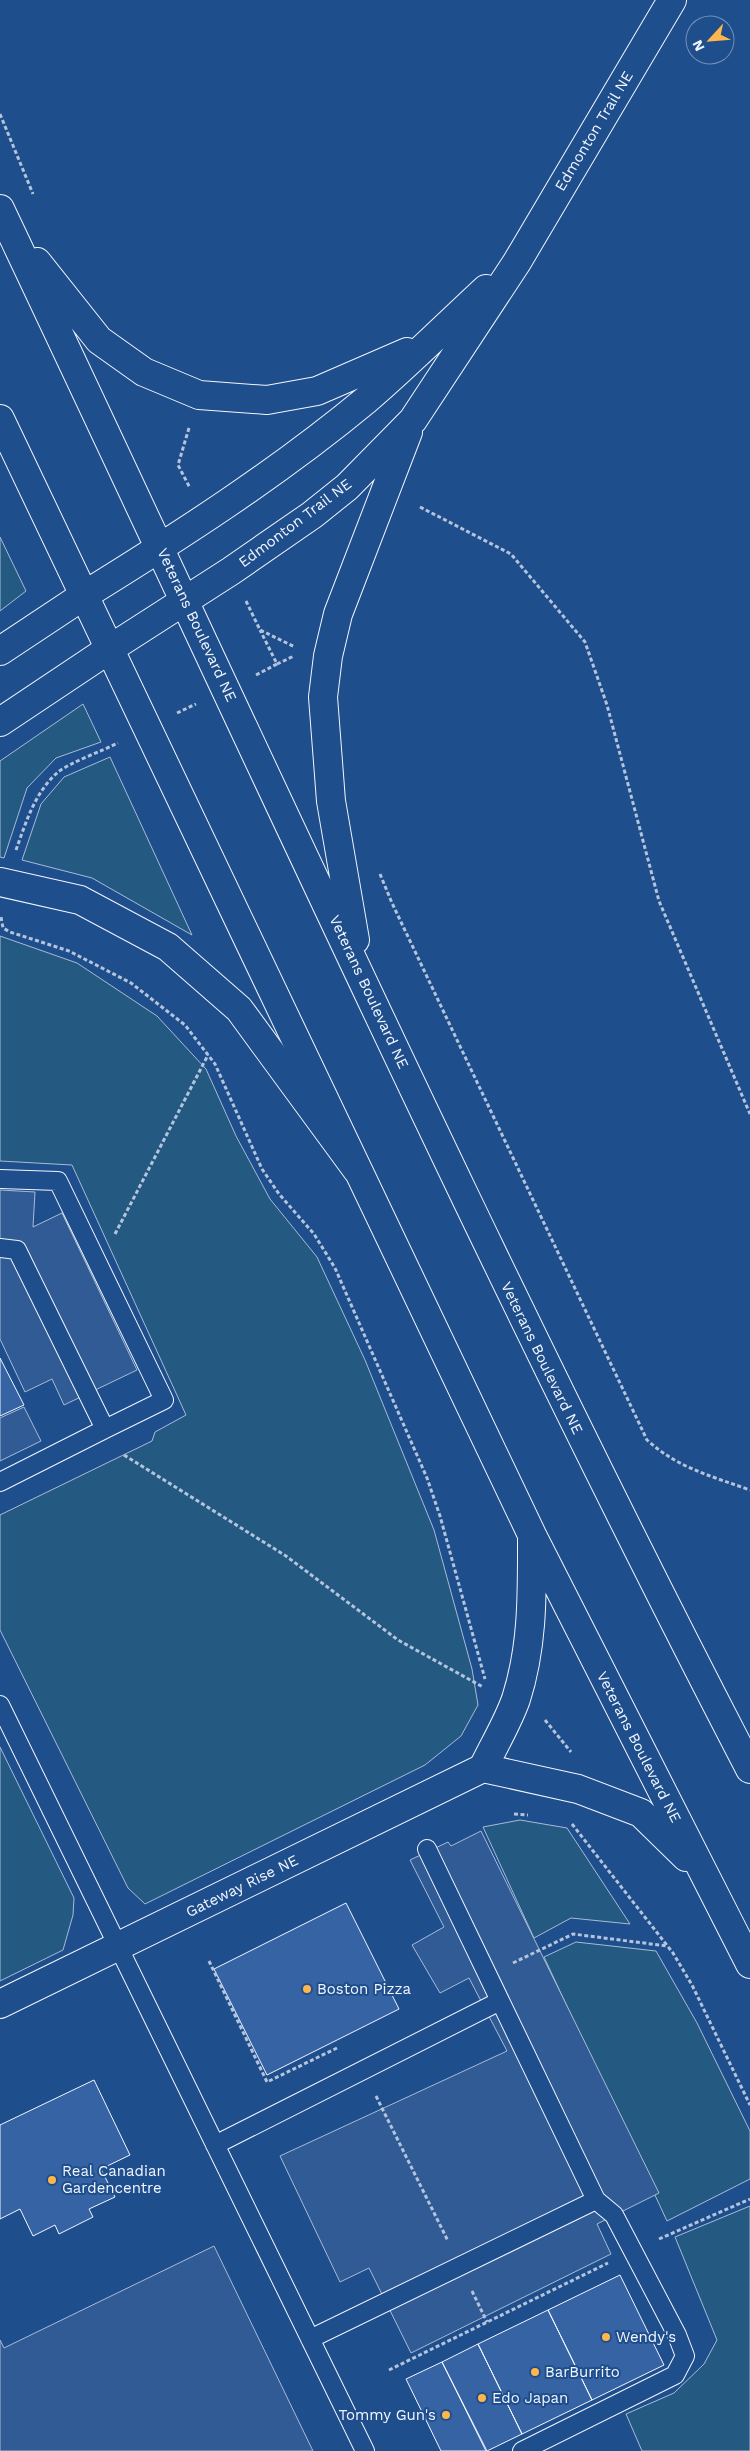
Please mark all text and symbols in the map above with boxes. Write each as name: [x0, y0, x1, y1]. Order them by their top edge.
north arrow: [685, 15, 735, 65]
text: N: [689, 38, 708, 54]
street label: Edmonton Trail NE: [551, 68, 637, 194]
street label: Edmonton Trail NE: [235, 475, 355, 571]
street label: Veterans Boulevard NE: [153, 545, 241, 705]
street label: Veterans Boulevard NE: [325, 912, 413, 1072]
street label: Veterans Boulevard NE: [497, 1279, 587, 1437]
street label: Veterans Boulevard NE: [593, 1668, 685, 1826]
street label: Gateway Rise NE: [183, 1851, 301, 1921]
place label: Boston Pizza: [317, 1980, 412, 1998]
marker: Boston Pizza: [301, 1983, 313, 1995]
place label: Real Canadian Gardencentre: [62, 2162, 166, 2197]
marker: Real Canadian Gardencentre: [46, 2174, 58, 2186]
place label: Wendy's: [616, 2328, 676, 2346]
marker: Wendy's: [600, 2331, 612, 2343]
place label: BarBurrito: [545, 2363, 620, 2381]
marker: BarBurrito: [529, 2366, 541, 2378]
place label: Edo Japan: [492, 2389, 568, 2407]
marker: Edo Japan: [476, 2392, 488, 2404]
place label: Tommy Gun's: [338, 2406, 436, 2424]
marker: Tommy Gun's: [440, 2409, 452, 2421]

